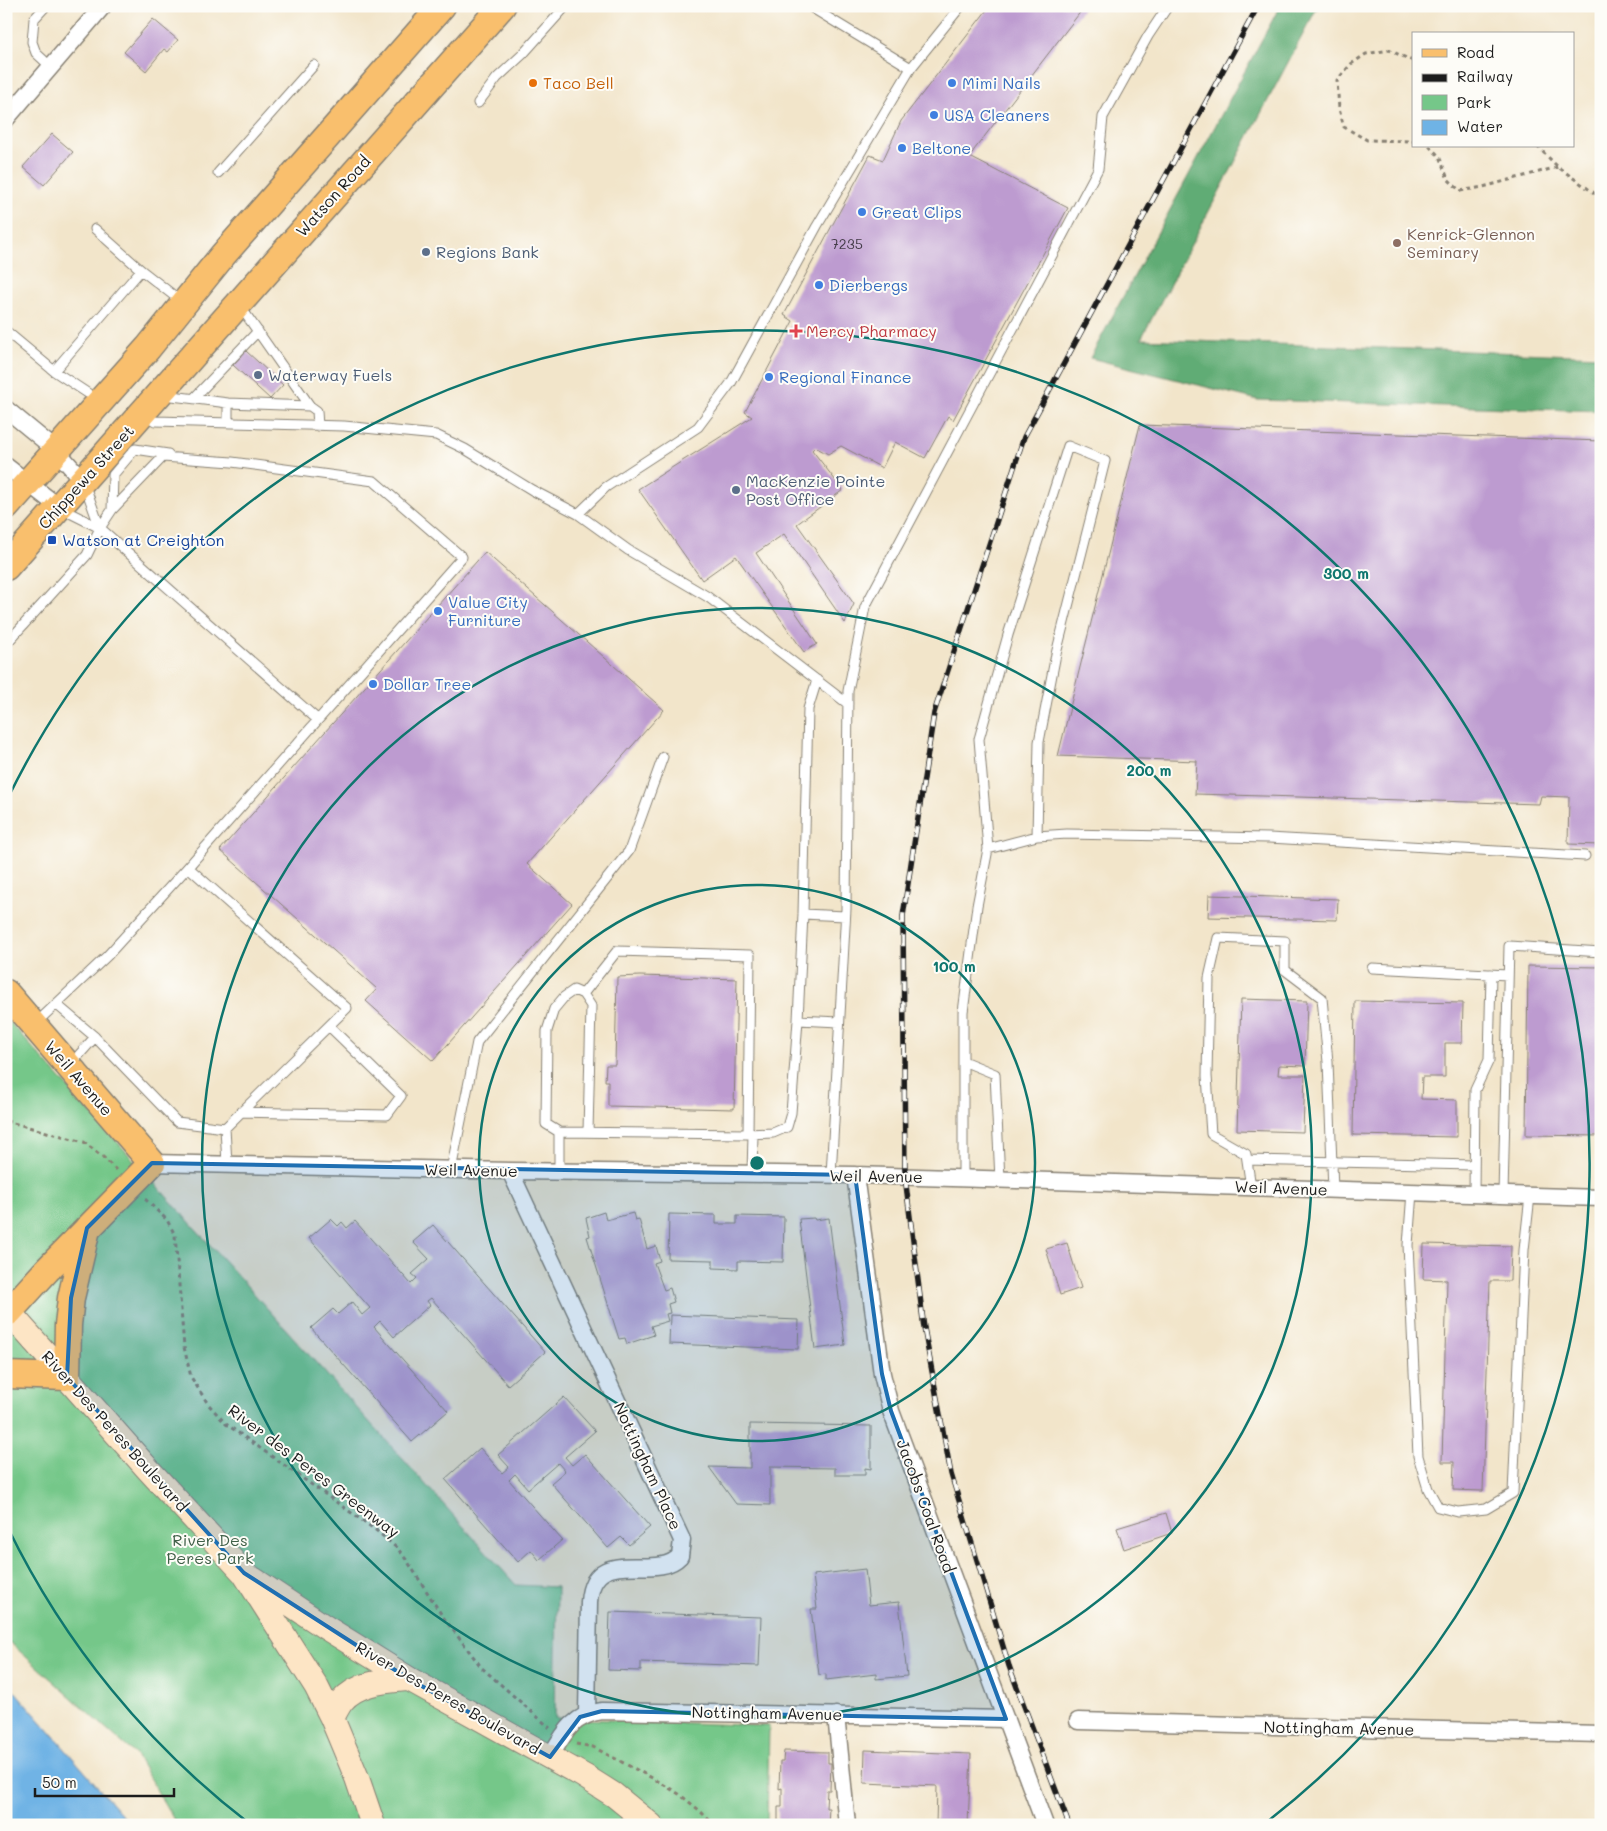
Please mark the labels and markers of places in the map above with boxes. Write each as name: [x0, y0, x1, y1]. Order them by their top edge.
place label: Taco Bell: [543, 72, 614, 93]
place label: Mimi Nails: [962, 72, 1041, 93]
marker: Taco Bell: [527, 77, 539, 89]
marker: Mimi Nails: [946, 77, 958, 89]
place label: USA Cleaners: [944, 104, 1050, 125]
marker: USA Cleaners: [928, 109, 940, 121]
place label: Beltone: [912, 137, 971, 158]
marker: Beltone: [896, 142, 908, 154]
place label: Great Clips: [872, 201, 962, 222]
marker: Great Clips: [856, 206, 868, 218]
place label: Kenrick-Glennon Seminary: [1407, 223, 1535, 262]
marker: Kenrick-Glennon Seminary: [1391, 237, 1403, 249]
place label: Regions Bank: [436, 241, 539, 262]
marker: Regions Bank: [420, 246, 432, 258]
place label: Dierbergs: [829, 274, 908, 295]
marker: Dierbergs: [813, 279, 825, 291]
place label: Mercy Pharmacy: [806, 320, 937, 341]
marker: Mercy Pharmacy: [790, 325, 802, 337]
place label: Waterway Fuels: [268, 364, 392, 385]
place label: Regional Finance: [779, 366, 912, 387]
marker: Waterway Fuels: [252, 369, 264, 381]
marker: Regional Finance: [763, 371, 775, 383]
place label: MacKenzie Pointe Post Office: [746, 470, 885, 509]
marker: MacKenzie Pointe Post Office: [730, 484, 742, 496]
place label: Watson at Creighton: [62, 529, 224, 550]
marker: Watson at Creighton: [46, 534, 58, 546]
place label: Value City Furniture: [448, 591, 528, 630]
marker: Value City Furniture: [432, 605, 444, 617]
place label: Dollar Tree: [383, 673, 471, 694]
marker: Dollar Tree: [367, 678, 379, 690]
centre of rings: [748, 1154, 766, 1172]

